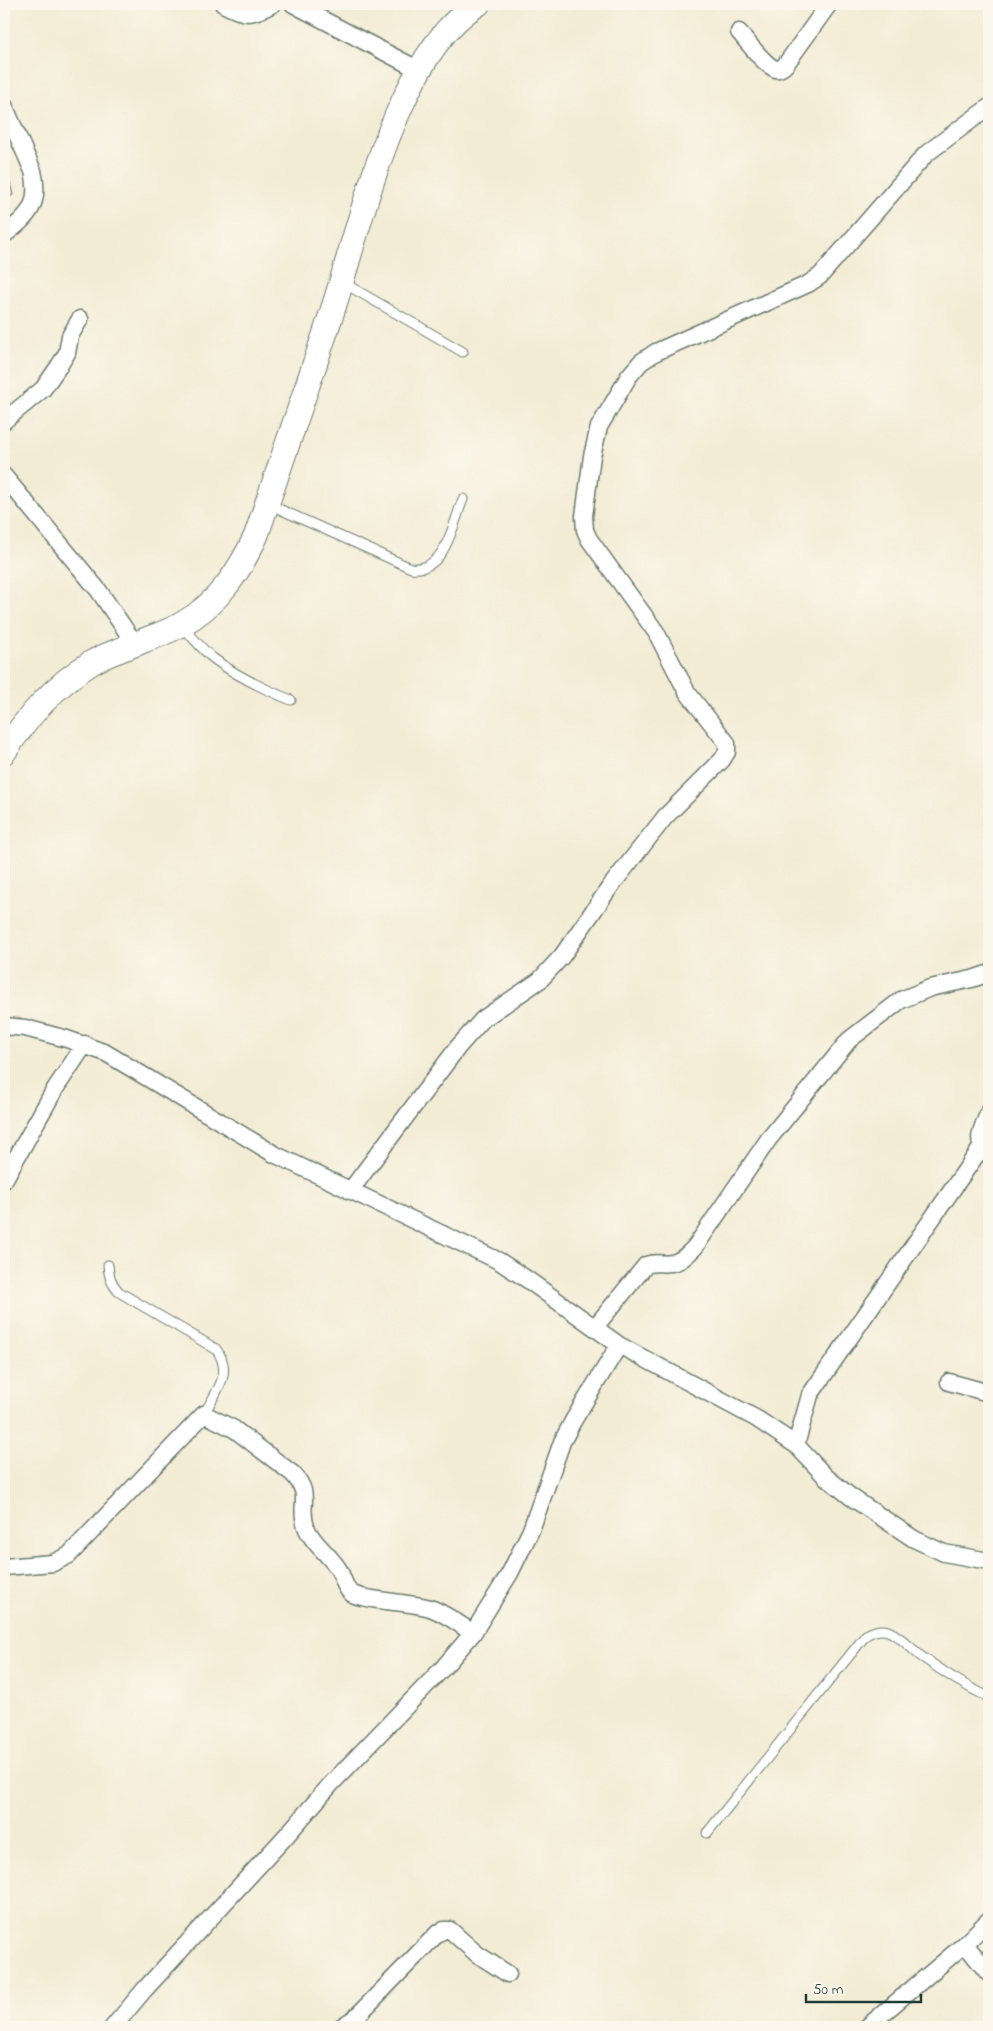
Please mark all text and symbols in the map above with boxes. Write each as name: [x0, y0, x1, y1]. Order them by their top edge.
scale bar: [806, 1971, 920, 2003]
text: 50 m: [813, 1979, 844, 2001]

